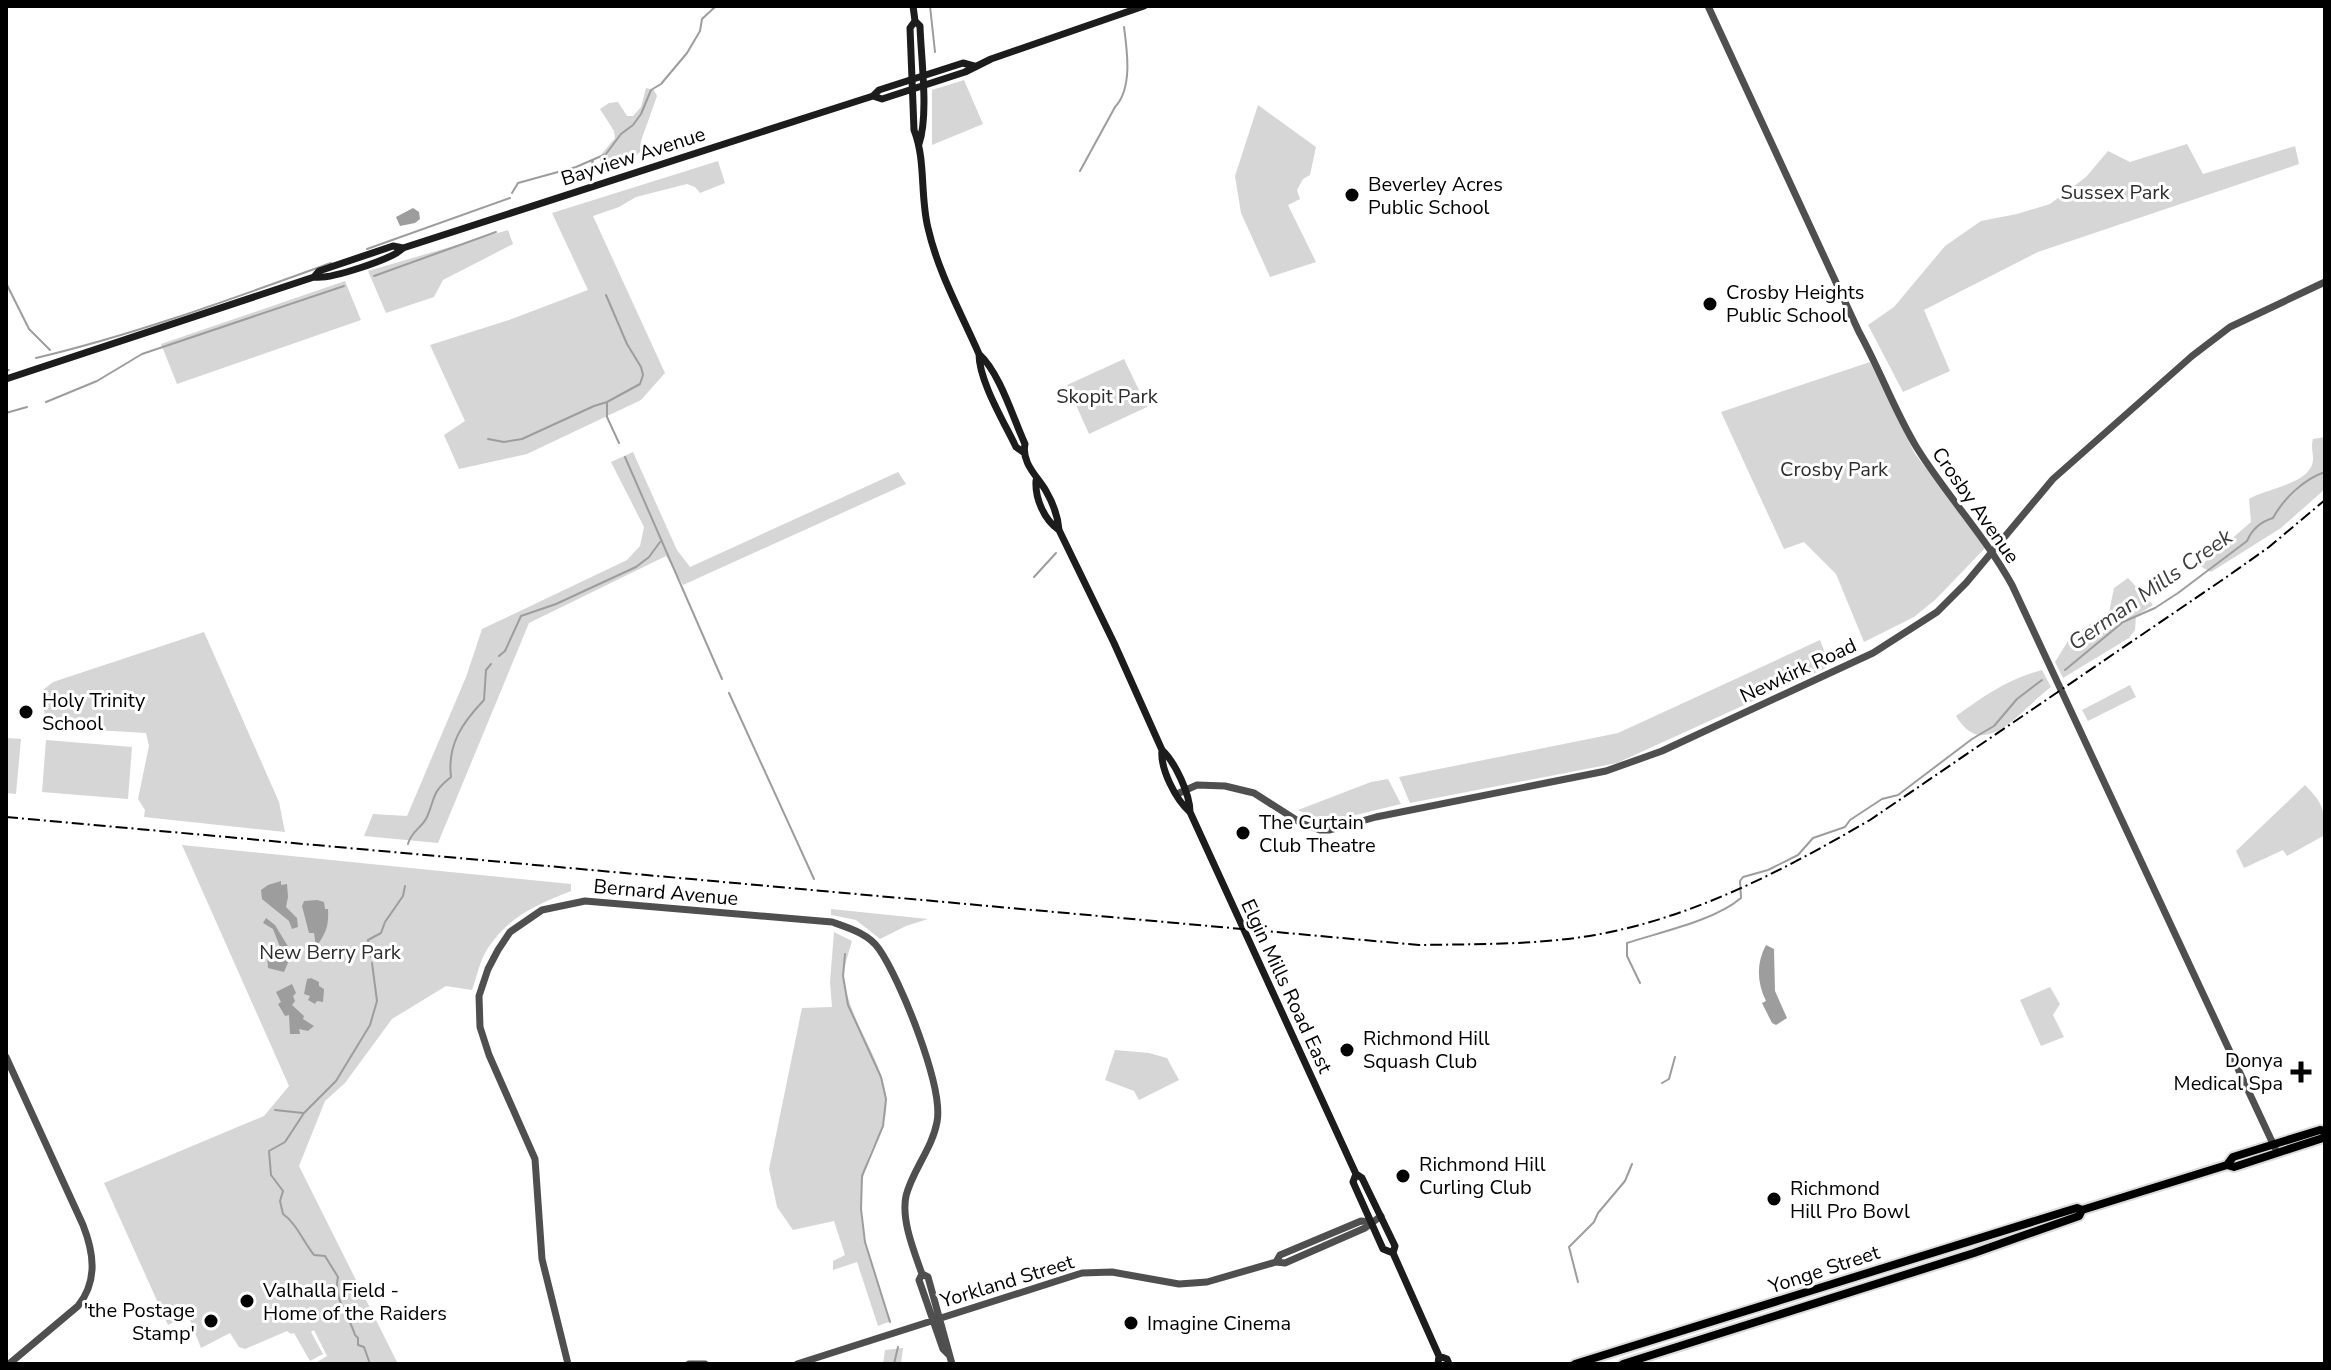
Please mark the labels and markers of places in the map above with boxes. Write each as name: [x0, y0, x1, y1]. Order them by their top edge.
place label: Beverley Acres Public School: [1368, 171, 1503, 221]
marker: Beverley Acres Public School: [1343, 186, 1361, 204]
place label: Crosby Heights Public School: [1726, 279, 1864, 329]
marker: Crosby Heights Public School: [1701, 295, 1719, 313]
place label: Holy Trinity School: [42, 687, 146, 737]
marker: Holy Trinity School: [17, 703, 35, 721]
place label: The Curtain Club Theatre: [1259, 809, 1376, 859]
marker: The Curtain Club Theatre: [1234, 824, 1252, 842]
place label: Richmond Hill Squash Club: [1363, 1025, 1490, 1075]
marker: Richmond Hill Squash Club: [1338, 1041, 1356, 1059]
place label: Donya Medical Spa: [2174, 1047, 2283, 1097]
marker: Donya Medical Spa: [2290, 1061, 2312, 1083]
place label: Richmond Hill Curling Club: [1419, 1151, 1546, 1201]
marker: Richmond Hill Curling Club: [1394, 1167, 1412, 1185]
place label: Richmond Hill Pro Bowl: [1790, 1175, 1910, 1225]
marker: Richmond Hill Pro Bowl: [1765, 1190, 1783, 1208]
place label: Valhalla Field - Home of the Raiders: [262, 1277, 447, 1327]
marker: Valhalla Field - Home of the Raiders: [238, 1292, 256, 1310]
place label: 'the Postage Stamp': [84, 1297, 195, 1347]
place label: Imagine Cinema: [1147, 1310, 1291, 1337]
marker: 'the Postage Stamp': [202, 1312, 220, 1330]
marker: Imagine Cinema: [1122, 1314, 1140, 1332]

